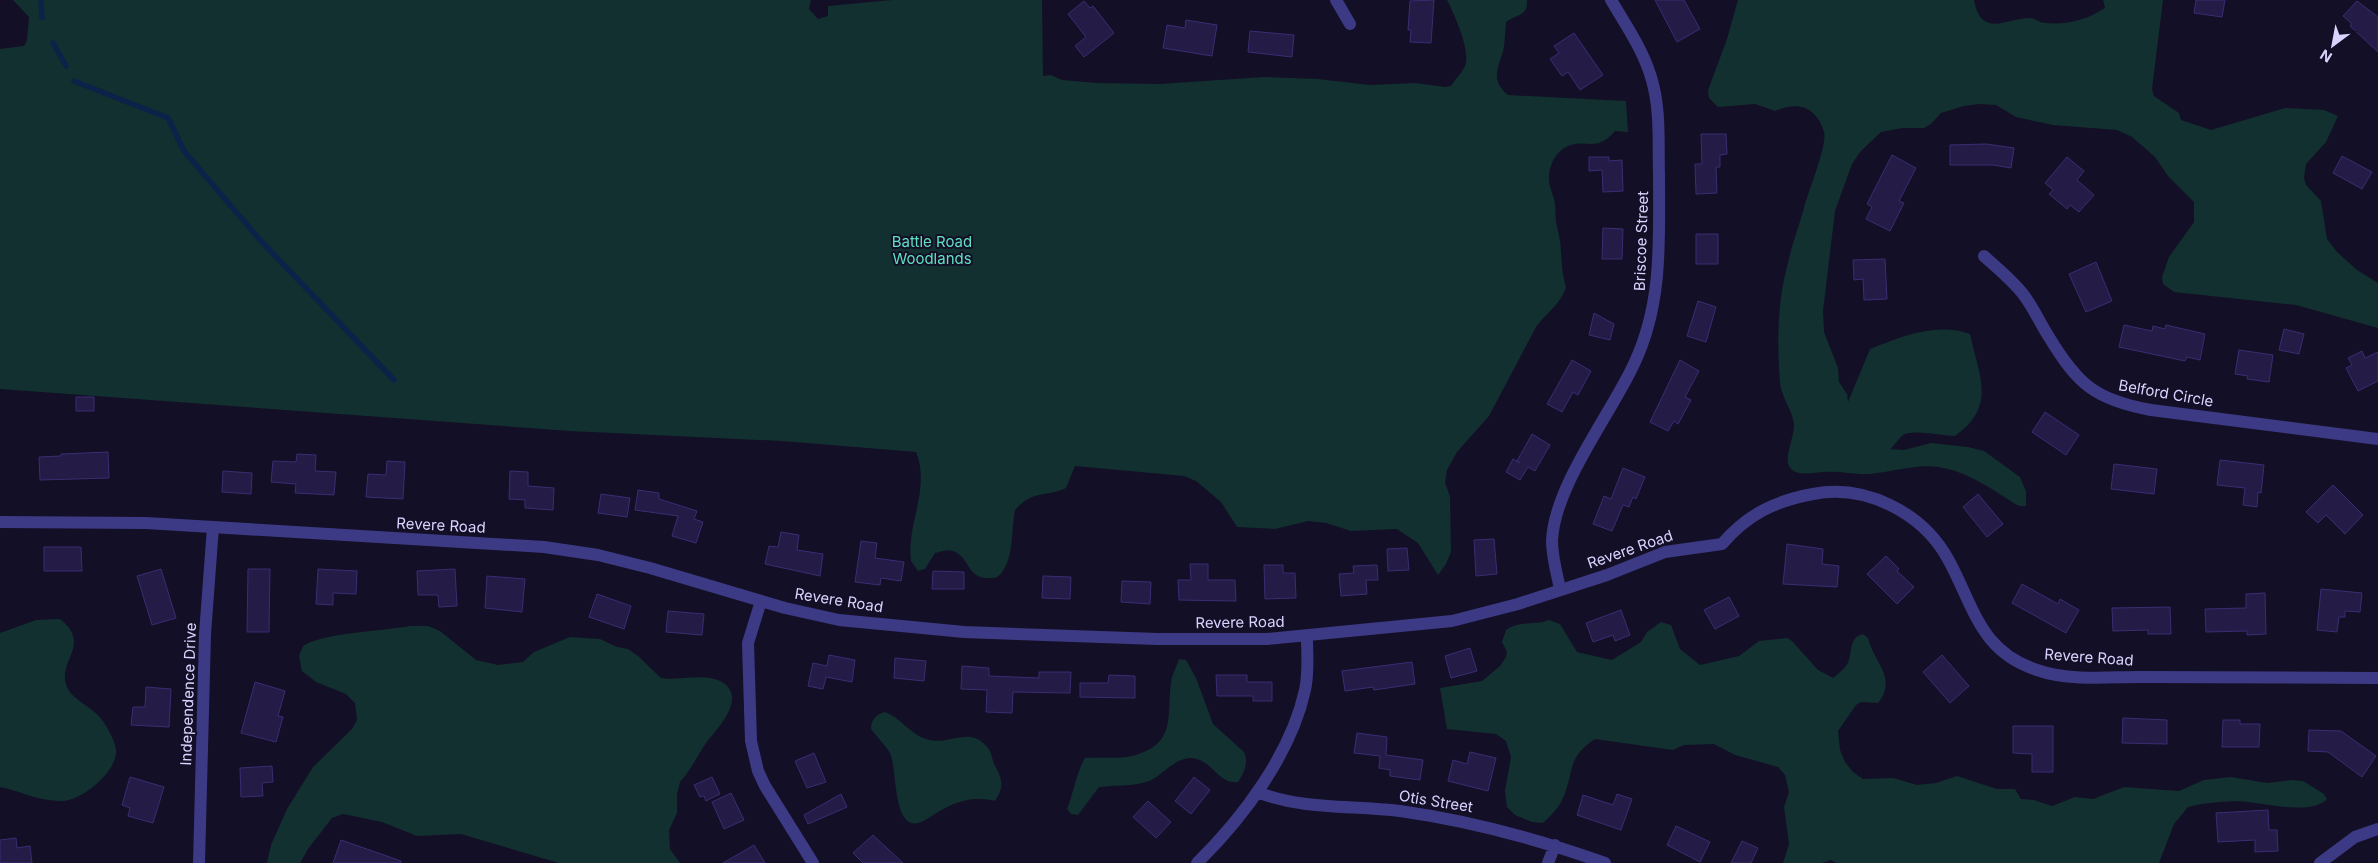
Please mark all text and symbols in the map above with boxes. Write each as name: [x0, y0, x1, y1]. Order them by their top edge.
north arrow: [2308, 20, 2358, 70]
text: N: [2317, 46, 2335, 66]
street label: Briscoe Street: [1630, 191, 1652, 291]
park label: Battle Road Woodlands: [892, 232, 972, 268]
street label: Belford Circle: [2117, 375, 2215, 411]
street label: Revere Road: [396, 513, 486, 537]
street label: Revere Road: [1585, 525, 1675, 573]
street label: Revere Road: [793, 584, 885, 616]
street label: Revere Road: [1195, 612, 1285, 632]
street label: Independence Drive: [176, 622, 200, 766]
street label: Revere Road: [2044, 644, 2134, 670]
street label: Otis Street: [1398, 786, 1474, 816]

